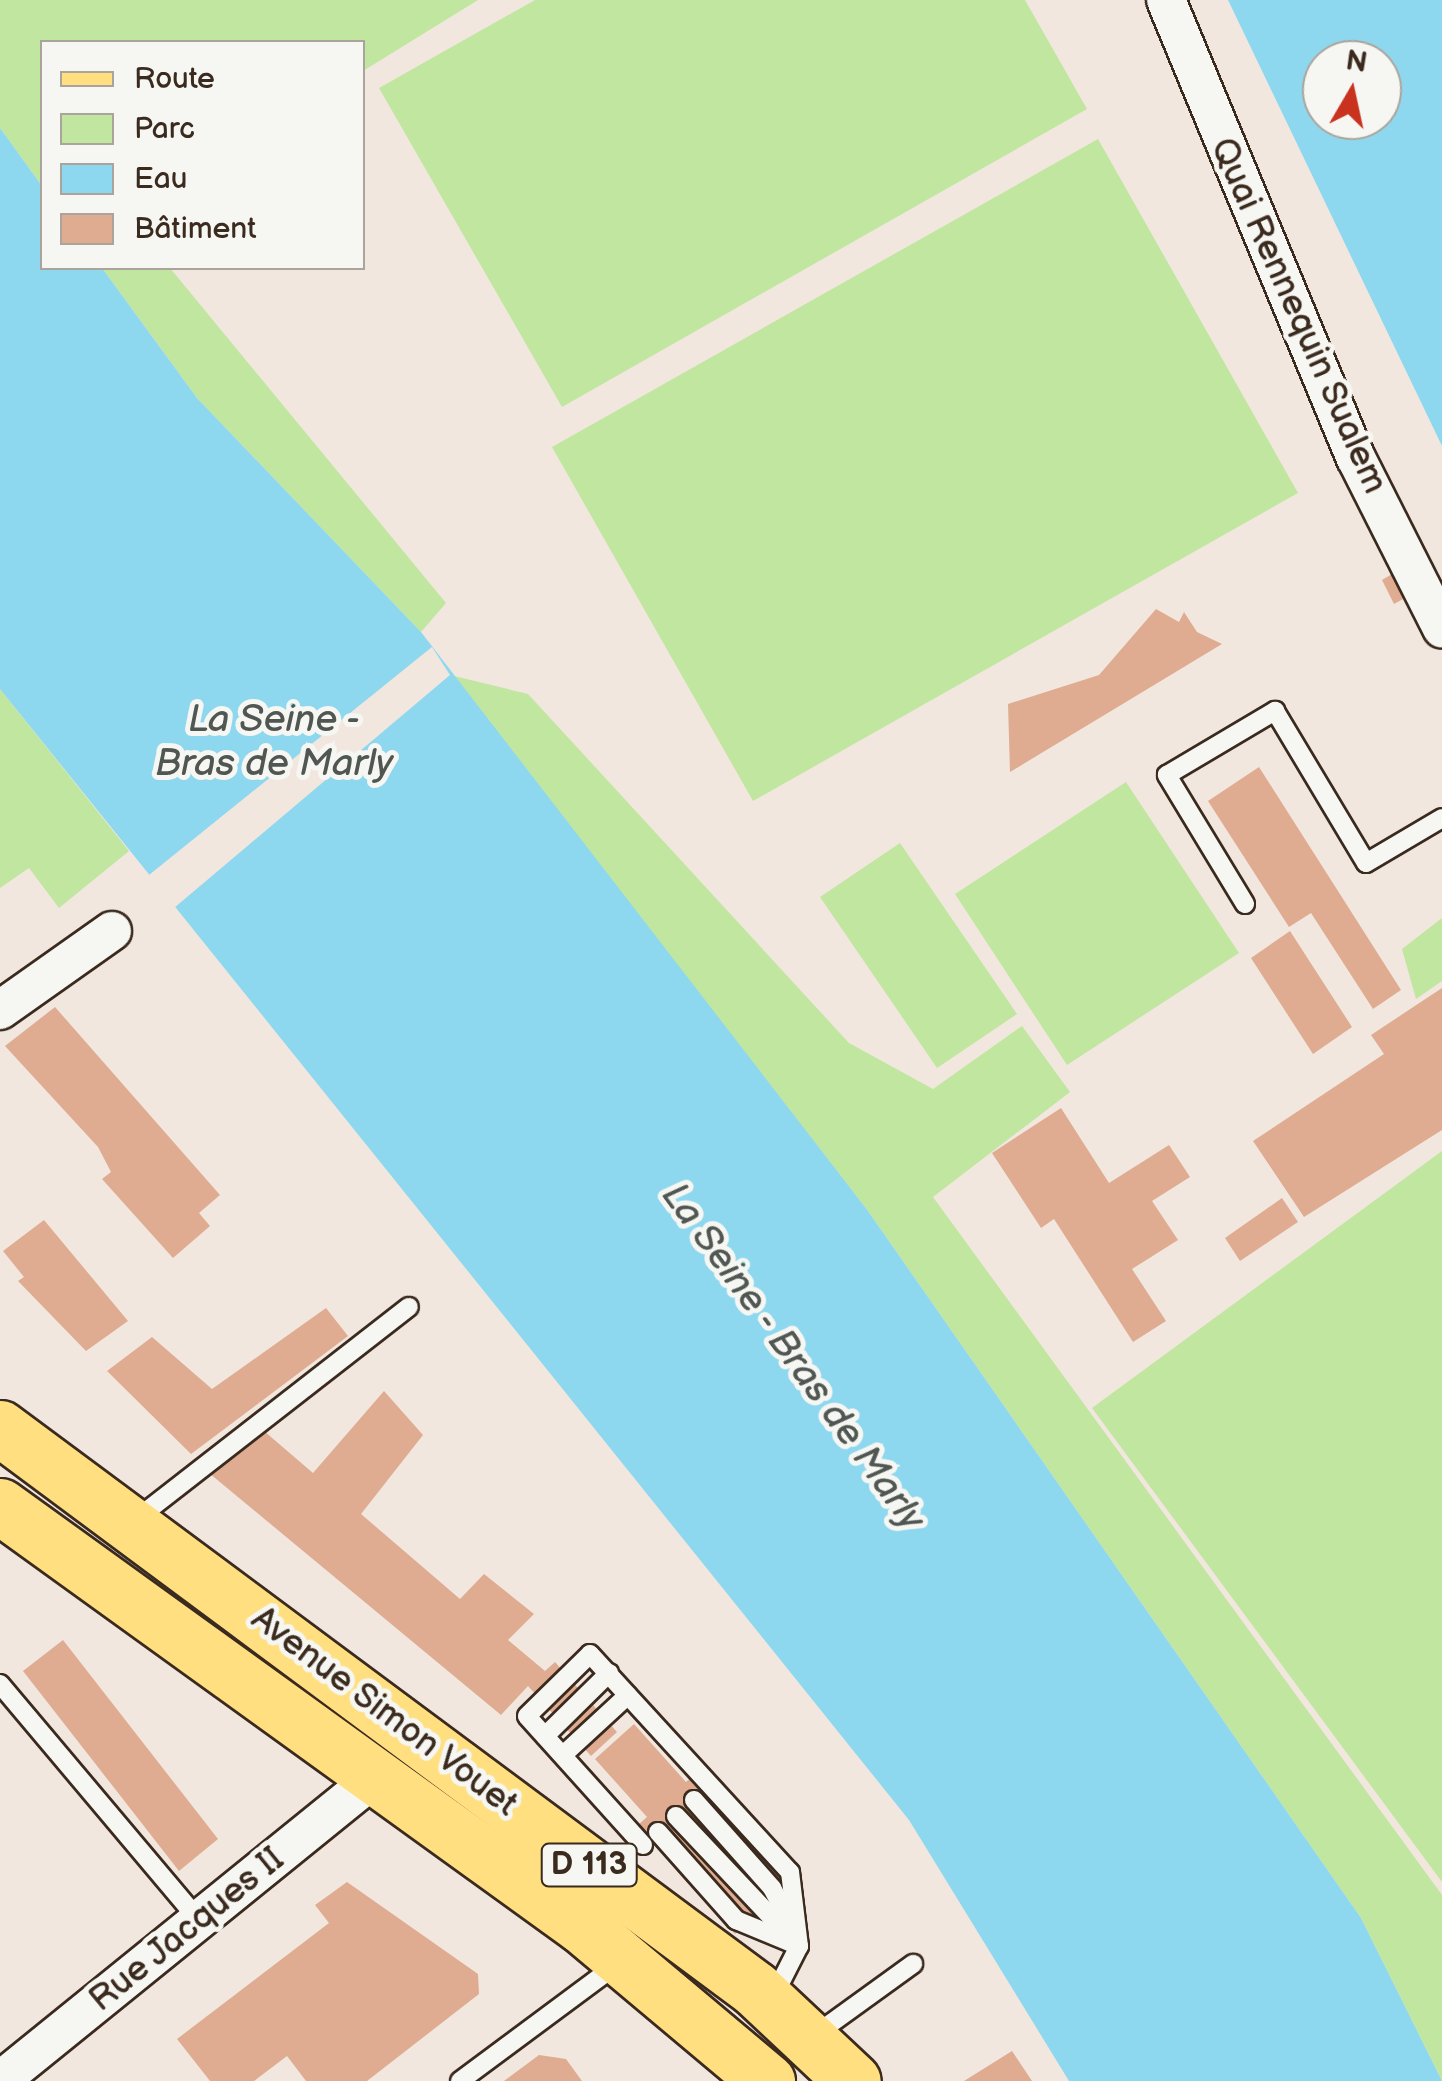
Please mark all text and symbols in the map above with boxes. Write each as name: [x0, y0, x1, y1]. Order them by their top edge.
legend: [40, 40, 365, 270]
north arrow: [1302, 40, 1402, 140]
text: N: [1343, 44, 1369, 80]
text: Route: [134, 61, 215, 97]
text: Parc: [134, 111, 195, 147]
street label: Quai Rennequin Sualem: [1200, 132, 1396, 500]
text: Eau: [134, 161, 187, 197]
text: Bâtiment: [134, 211, 257, 247]
water label: La Seine - Bras de Marly: [155, 697, 393, 786]
water label: La Seine - Bras de Marly: [650, 1173, 936, 1541]
street label: Avenue Simon Vouet: [242, 1598, 526, 1826]
street label: Rue Jacques II: [81, 1838, 293, 2022]
road number: D 113: [539, 1838, 639, 1892]

